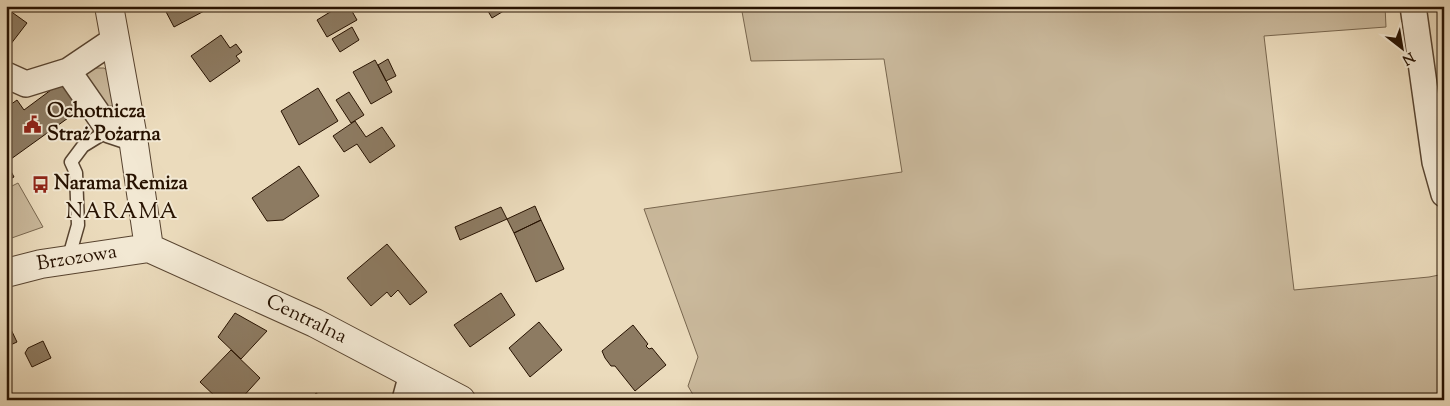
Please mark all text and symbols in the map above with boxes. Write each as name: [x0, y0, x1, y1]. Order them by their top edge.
north arrow: [1378, 22, 1428, 72]
text: N: [1398, 46, 1418, 69]
place label: Ochotnicza Straż Pożarna: [47, 98, 161, 150]
public building icon: Ochotnicza Straż Pożarna: [23, 114, 43, 134]
place label: Narama Remiza: [54, 170, 188, 199]
bus stop icon: Narama Remiza: [30, 174, 50, 194]
district label: NARAMA: [66, 197, 178, 229]
street label: Brzozowa: [35, 238, 119, 280]
street label: Centralna: [261, 288, 351, 352]

